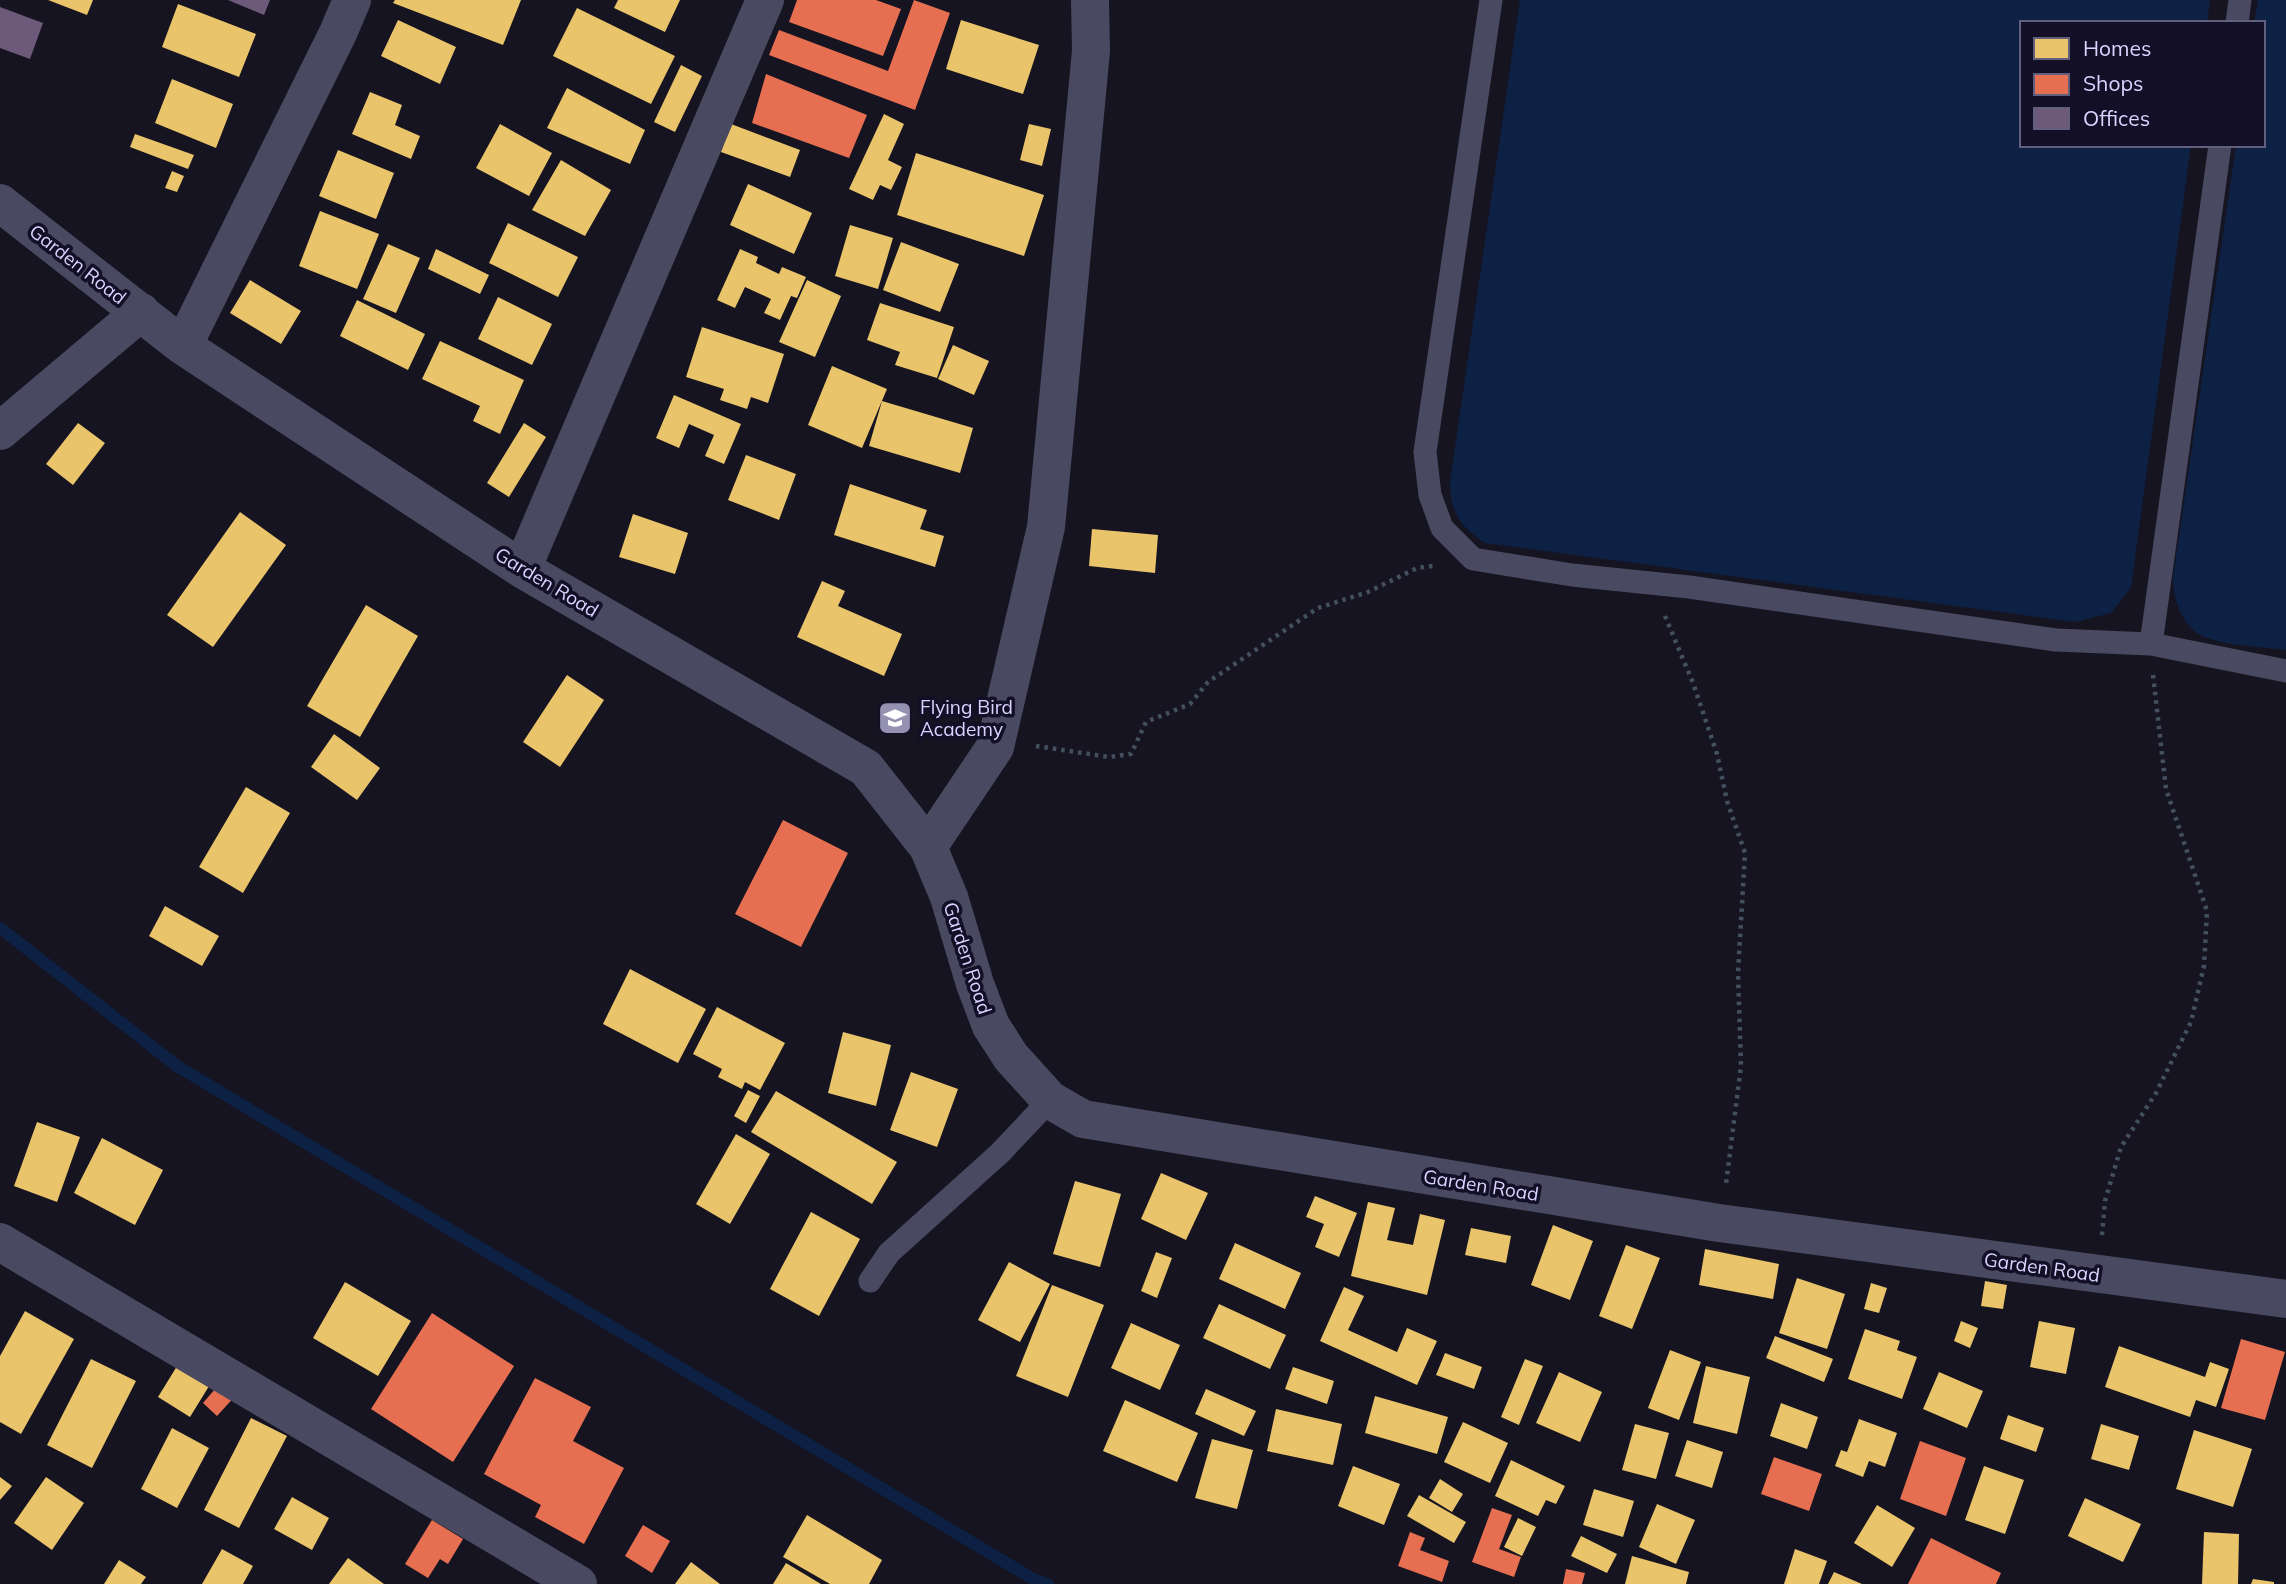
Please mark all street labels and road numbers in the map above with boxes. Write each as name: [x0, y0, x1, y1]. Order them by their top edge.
street label: Garden Road: [25, 219, 131, 309]
street label: Garden Road: [491, 542, 603, 622]
street label: Garden Road: [939, 899, 997, 1017]
street label: Garden Road: [1422, 1164, 1540, 1206]
street label: Garden Road: [1983, 1247, 2101, 1287]

